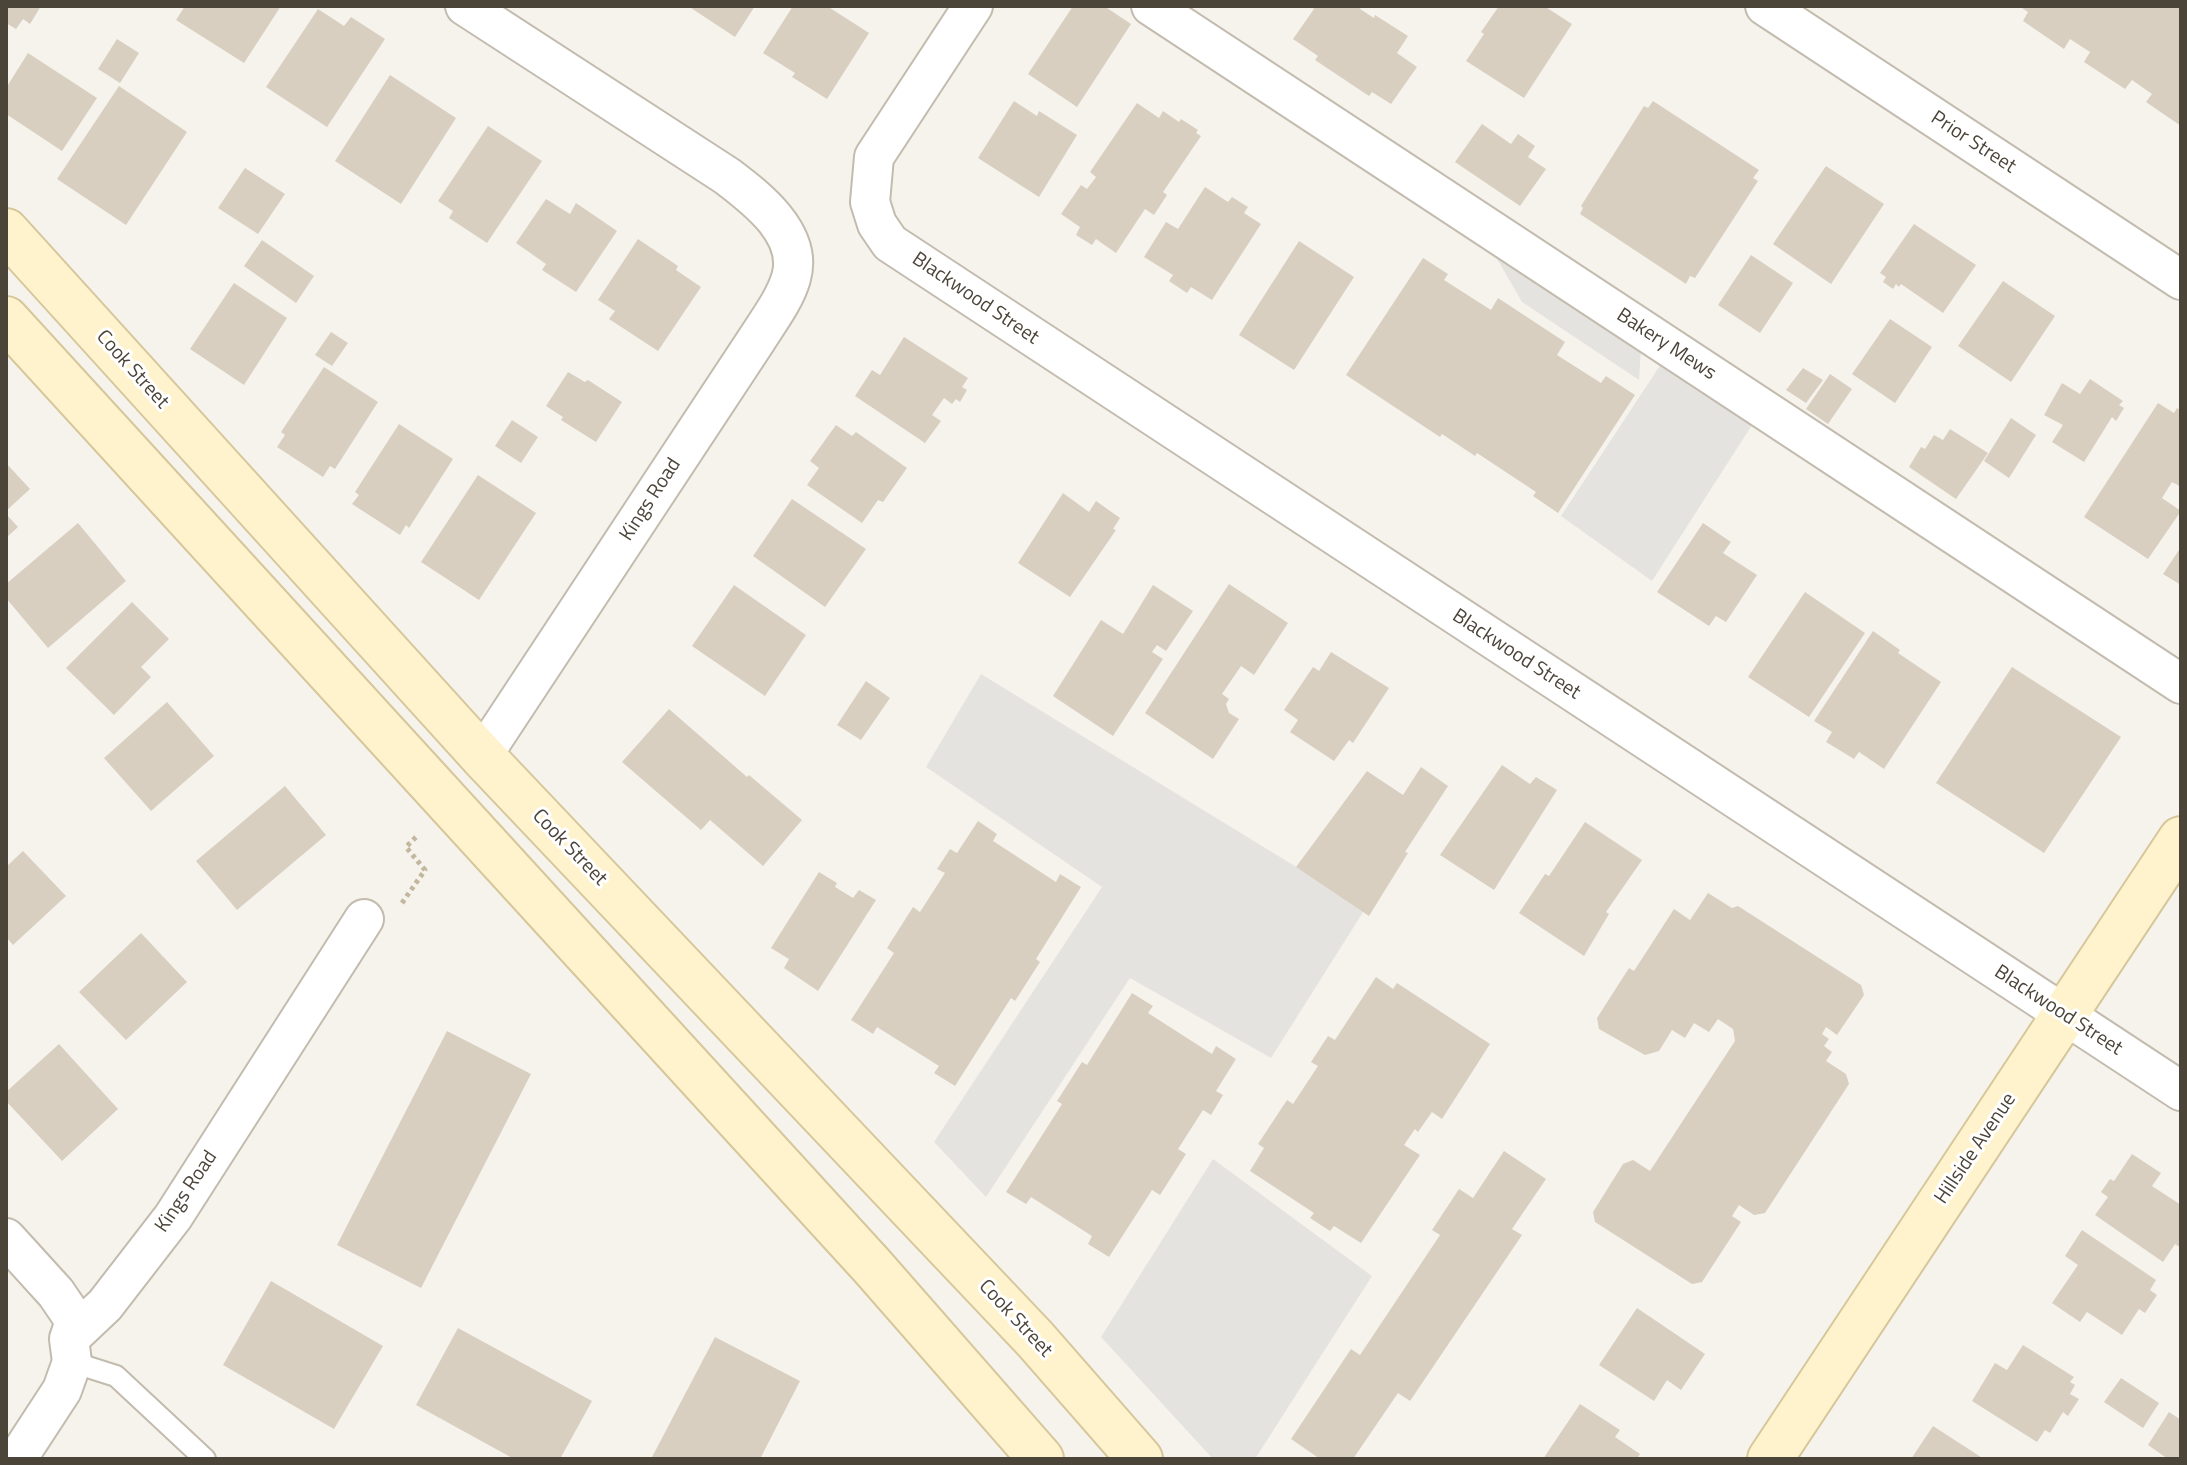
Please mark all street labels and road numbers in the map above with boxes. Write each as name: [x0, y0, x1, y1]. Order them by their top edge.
street label: Prior Street: [1926, 107, 2020, 179]
street label: Blackwood Street: [907, 248, 1043, 350]
street label: Bakery Mews: [1612, 304, 1720, 386]
street label: Cook Street: [91, 326, 173, 414]
street label: Kings Road: [615, 454, 687, 546]
street label: Blackwood Street: [1447, 605, 1585, 705]
street label: Cook Street: [527, 805, 611, 891]
street label: Blackwood Street: [1989, 961, 2127, 1061]
street label: Hillside Avenue: [1930, 1089, 2022, 1209]
street label: Kings Road: [151, 1146, 223, 1238]
street label: Cook Street: [973, 1275, 1057, 1363]

